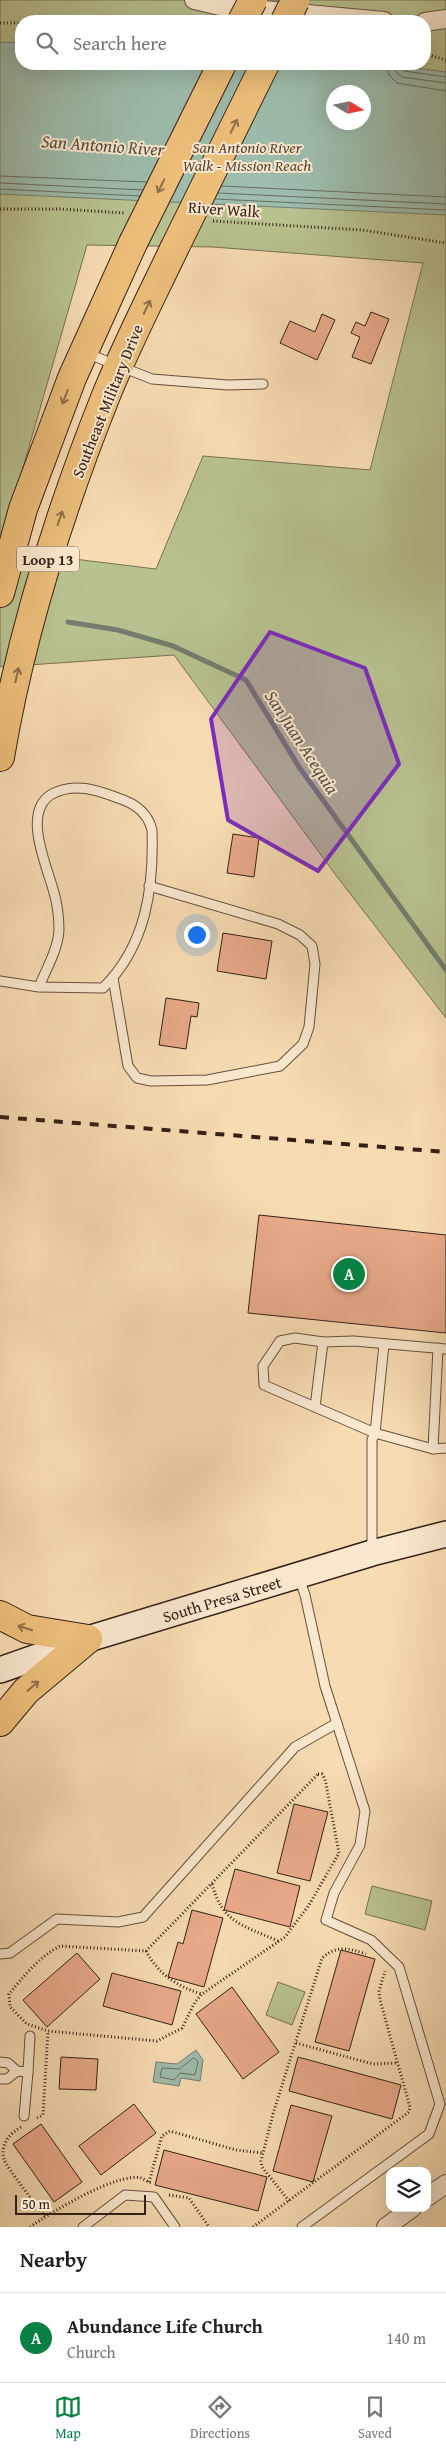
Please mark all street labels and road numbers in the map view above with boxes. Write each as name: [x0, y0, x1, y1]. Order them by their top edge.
street label: River Walk: [187, 195, 262, 224]
street label: Southeast Military Drive: [65, 321, 149, 481]
road number: Loop 13: [17, 546, 79, 572]
street label: South Presa Street: [160, 1569, 285, 1628]

